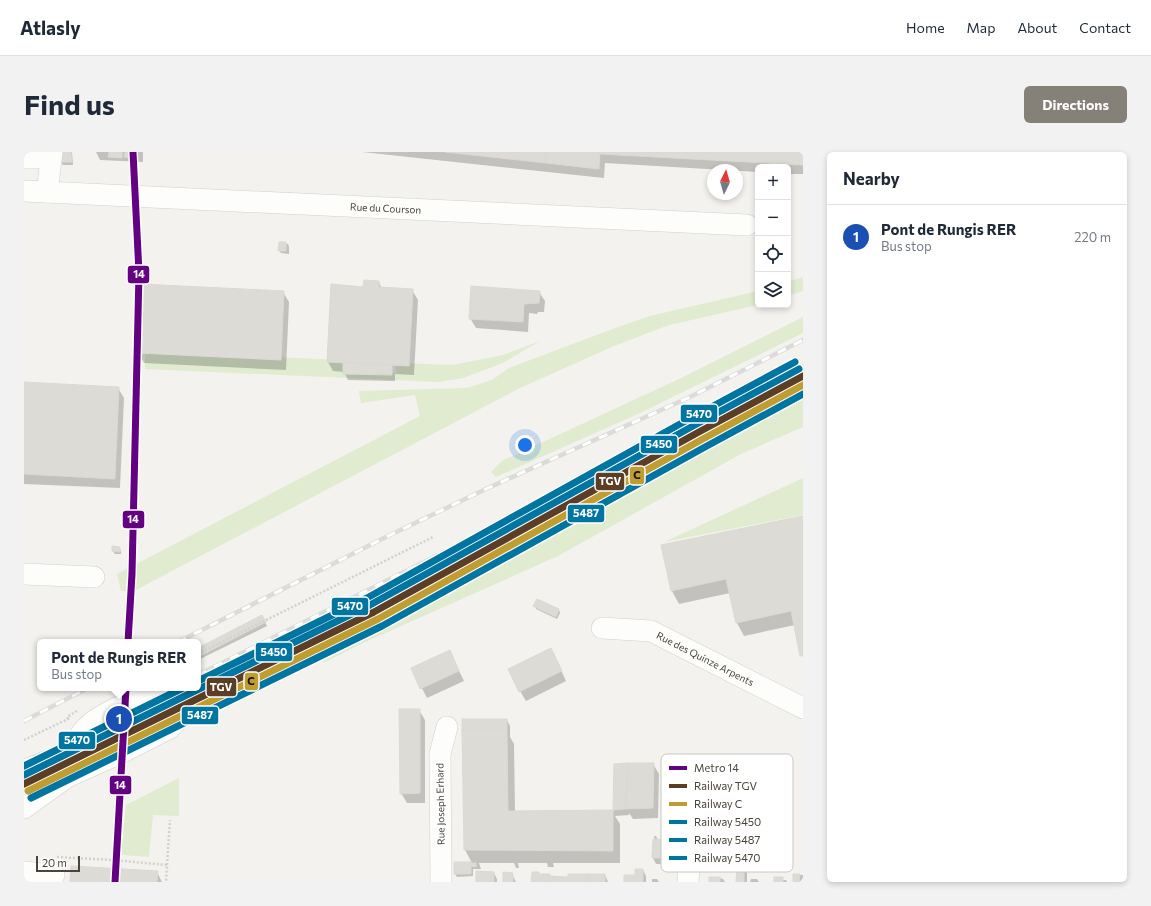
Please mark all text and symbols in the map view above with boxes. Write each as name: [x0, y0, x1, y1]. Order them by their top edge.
text: Atlasly: [20, 16, 81, 39]
text: Home: [906, 19, 945, 36]
text: Map: [967, 19, 995, 36]
text: About: [1017, 19, 1057, 36]
text: Contact: [1079, 19, 1131, 36]
button: Directions: [1024, 86, 1127, 123]
text: Find us: [24, 87, 115, 121]
north arrow: [707, 164, 743, 200]
map controls: [755, 164, 791, 308]
button: +: [755, 164, 791, 200]
text: Nearby: [843, 168, 900, 189]
street label: Rue du Courson: [350, 200, 421, 216]
button: −: [755, 200, 791, 236]
text: Pont de Rungis RER: [881, 220, 1016, 238]
text: 1: [853, 229, 859, 245]
text: 220 m: [1074, 229, 1111, 245]
button: locate: [755, 236, 791, 272]
text: Bus stop: [881, 238, 932, 254]
line badge: 14: [127, 265, 150, 284]
text: 14: [133, 267, 145, 280]
button: layers: [755, 272, 791, 308]
line badge: 5470: [680, 404, 718, 423]
text: 5470: [686, 407, 712, 420]
your location: [515, 435, 535, 455]
line badge: 5450: [640, 435, 678, 454]
text: 5450: [646, 437, 672, 450]
line badge: C: [629, 466, 645, 485]
text: C: [633, 468, 641, 481]
line badge: TGV: [595, 472, 625, 491]
text: TGV: [599, 474, 621, 487]
line badge: 5487: [567, 504, 605, 523]
text: 5487: [573, 506, 599, 519]
line badge: 14: [122, 510, 145, 529]
text: 14: [127, 512, 139, 525]
line badge: 5470: [331, 597, 369, 616]
text: 5470: [337, 599, 363, 612]
street label: Rue des Quinze Arpents: [655, 629, 757, 688]
popup: [37, 639, 201, 691]
line badge: 5450: [255, 642, 293, 662]
text: 5450: [261, 645, 287, 658]
text: Pont de Rungis RER: [51, 648, 187, 666]
text: Bus stop: [51, 666, 102, 682]
line badge: C: [244, 672, 259, 691]
text: C: [247, 674, 255, 687]
line badge: TGV: [206, 677, 237, 697]
text: TGV: [210, 680, 232, 693]
pin: 1: [106, 704, 132, 734]
line badge: 5487: [181, 706, 219, 725]
text: 5487: [187, 708, 213, 721]
line badge: 5470: [58, 731, 96, 750]
text: 5470: [64, 733, 90, 746]
legend: [661, 754, 793, 872]
text: Metro 14: [694, 761, 739, 774]
street label: Rue Joseph Erhard: [433, 763, 447, 845]
line badge: 14: [109, 775, 132, 795]
text: 14: [114, 778, 126, 791]
text: Railway TGV: [694, 779, 758, 792]
text: Railway C: [694, 797, 742, 810]
text: Railway 5450: [694, 815, 761, 828]
text: Railway 5487: [694, 833, 760, 846]
text: Railway 5470: [694, 851, 761, 864]
scale bar: [36, 854, 80, 873]
text: 20 m: [42, 856, 67, 869]

